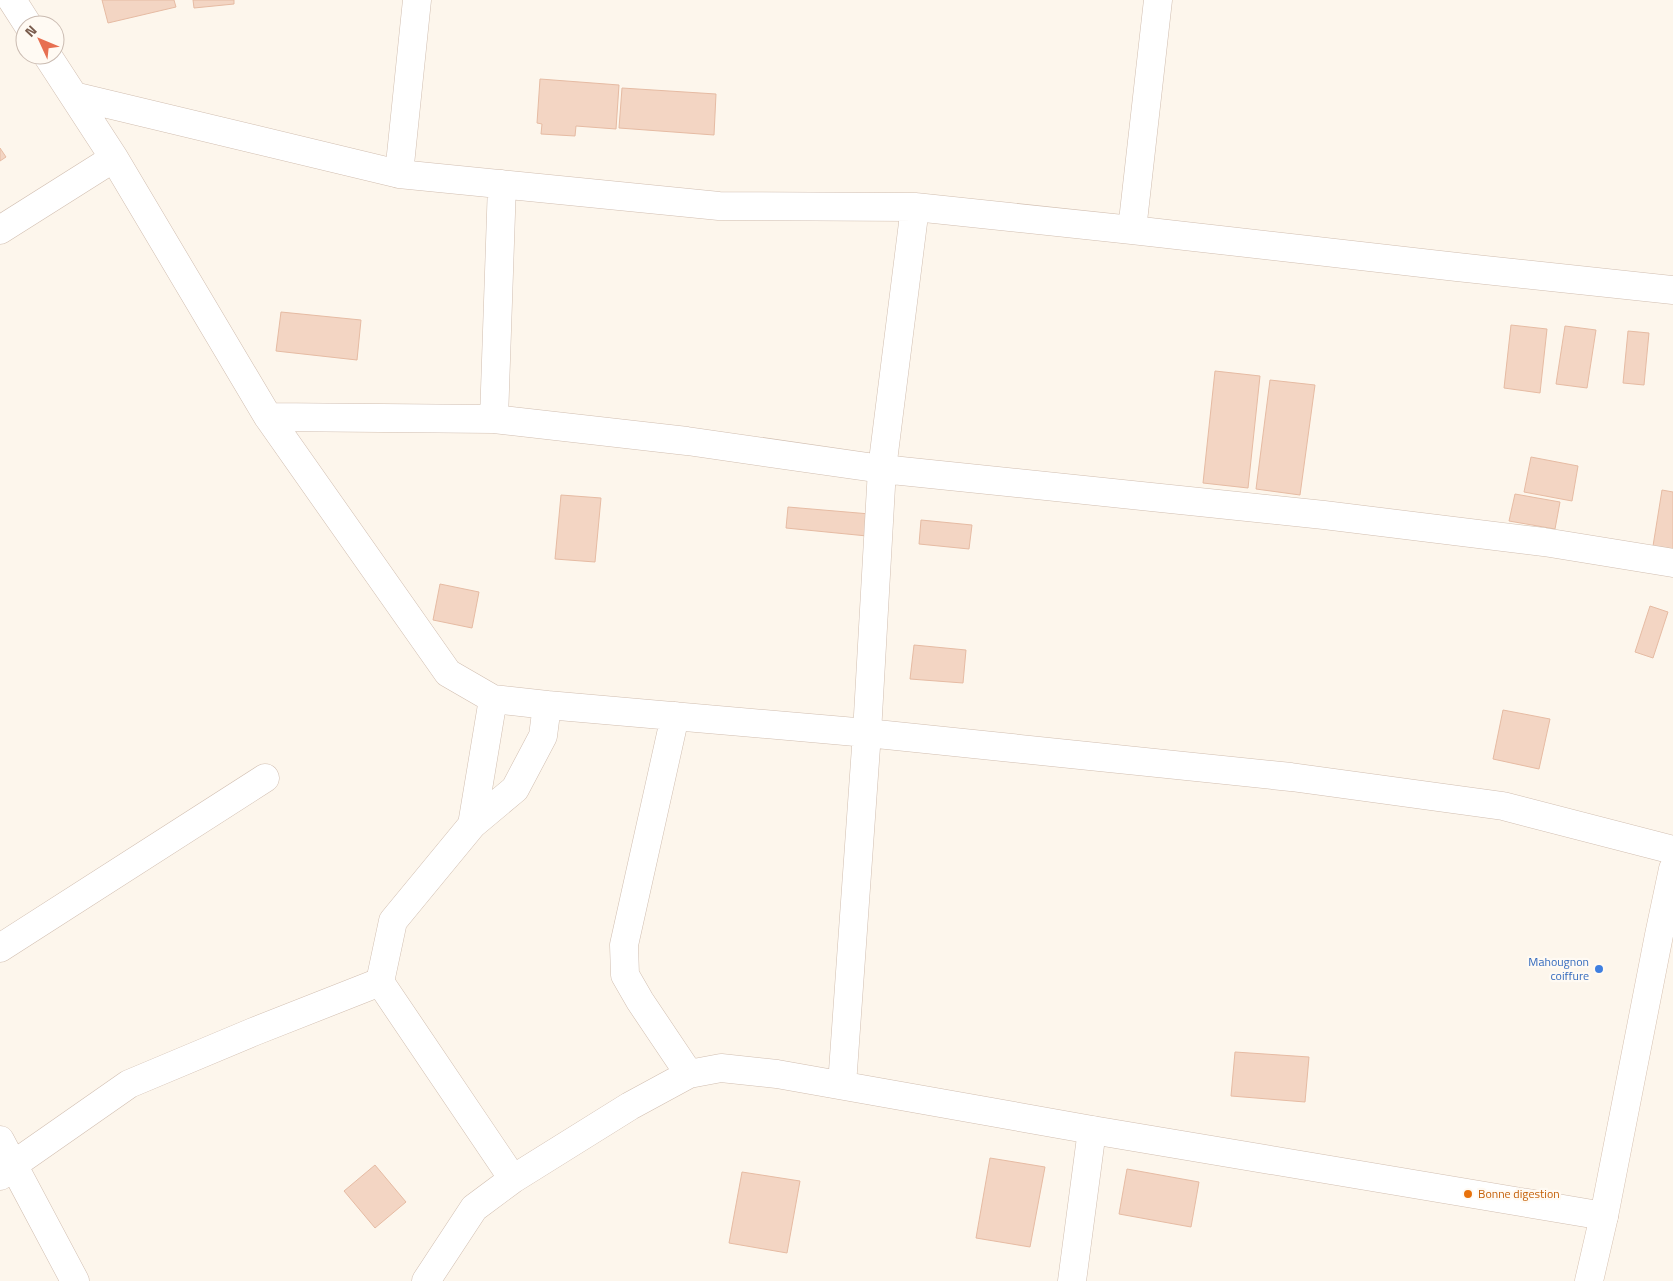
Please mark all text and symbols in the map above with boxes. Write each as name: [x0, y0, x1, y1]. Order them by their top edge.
north arrow: [15, 15, 65, 65]
text: N: [19, 20, 41, 41]
place label: Mahougnon coiffure: [1528, 952, 1589, 985]
marker: Mahougnon coiffure: [1593, 963, 1605, 975]
place label: Bonne digestion: [1478, 1184, 1560, 1203]
marker: Bonne digestion: [1462, 1188, 1474, 1200]

